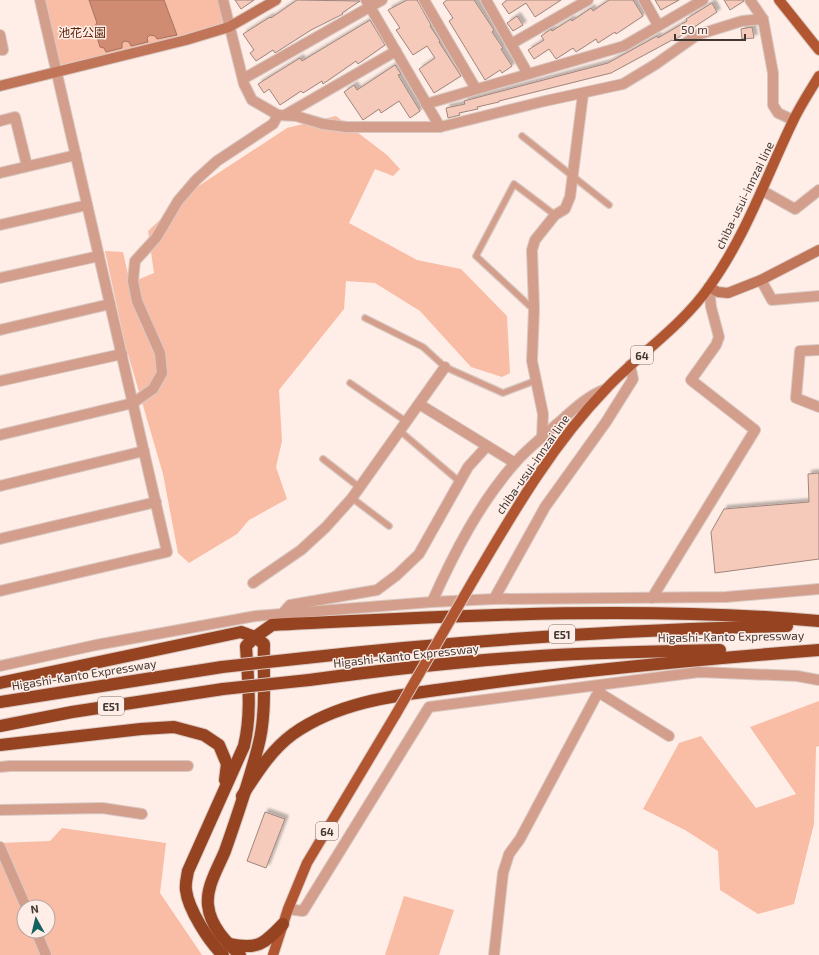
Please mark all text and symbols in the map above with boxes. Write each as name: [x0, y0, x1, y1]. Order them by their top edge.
scale bar: [675, 16, 745, 42]
text: 50 m: [681, 22, 708, 36]
park label: 池花公園: [58, 25, 106, 39]
street label: chiba-usui-innzai line: [712, 139, 776, 251]
road number: 64: [631, 346, 653, 364]
street label: chiba-usui-innzai line: [492, 412, 572, 516]
road number: E51: [549, 625, 575, 643]
street label: Higashi-Kanto Expressway: [658, 628, 805, 644]
street label: Higashi-Kanto Expressway: [332, 640, 480, 670]
street label: Higashi-Kanto Expressway: [11, 656, 158, 692]
road number: E51: [98, 697, 124, 715]
road number: 64: [316, 822, 338, 840]
north arrow: [16, 899, 56, 939]
text: N: [30, 902, 39, 916]

